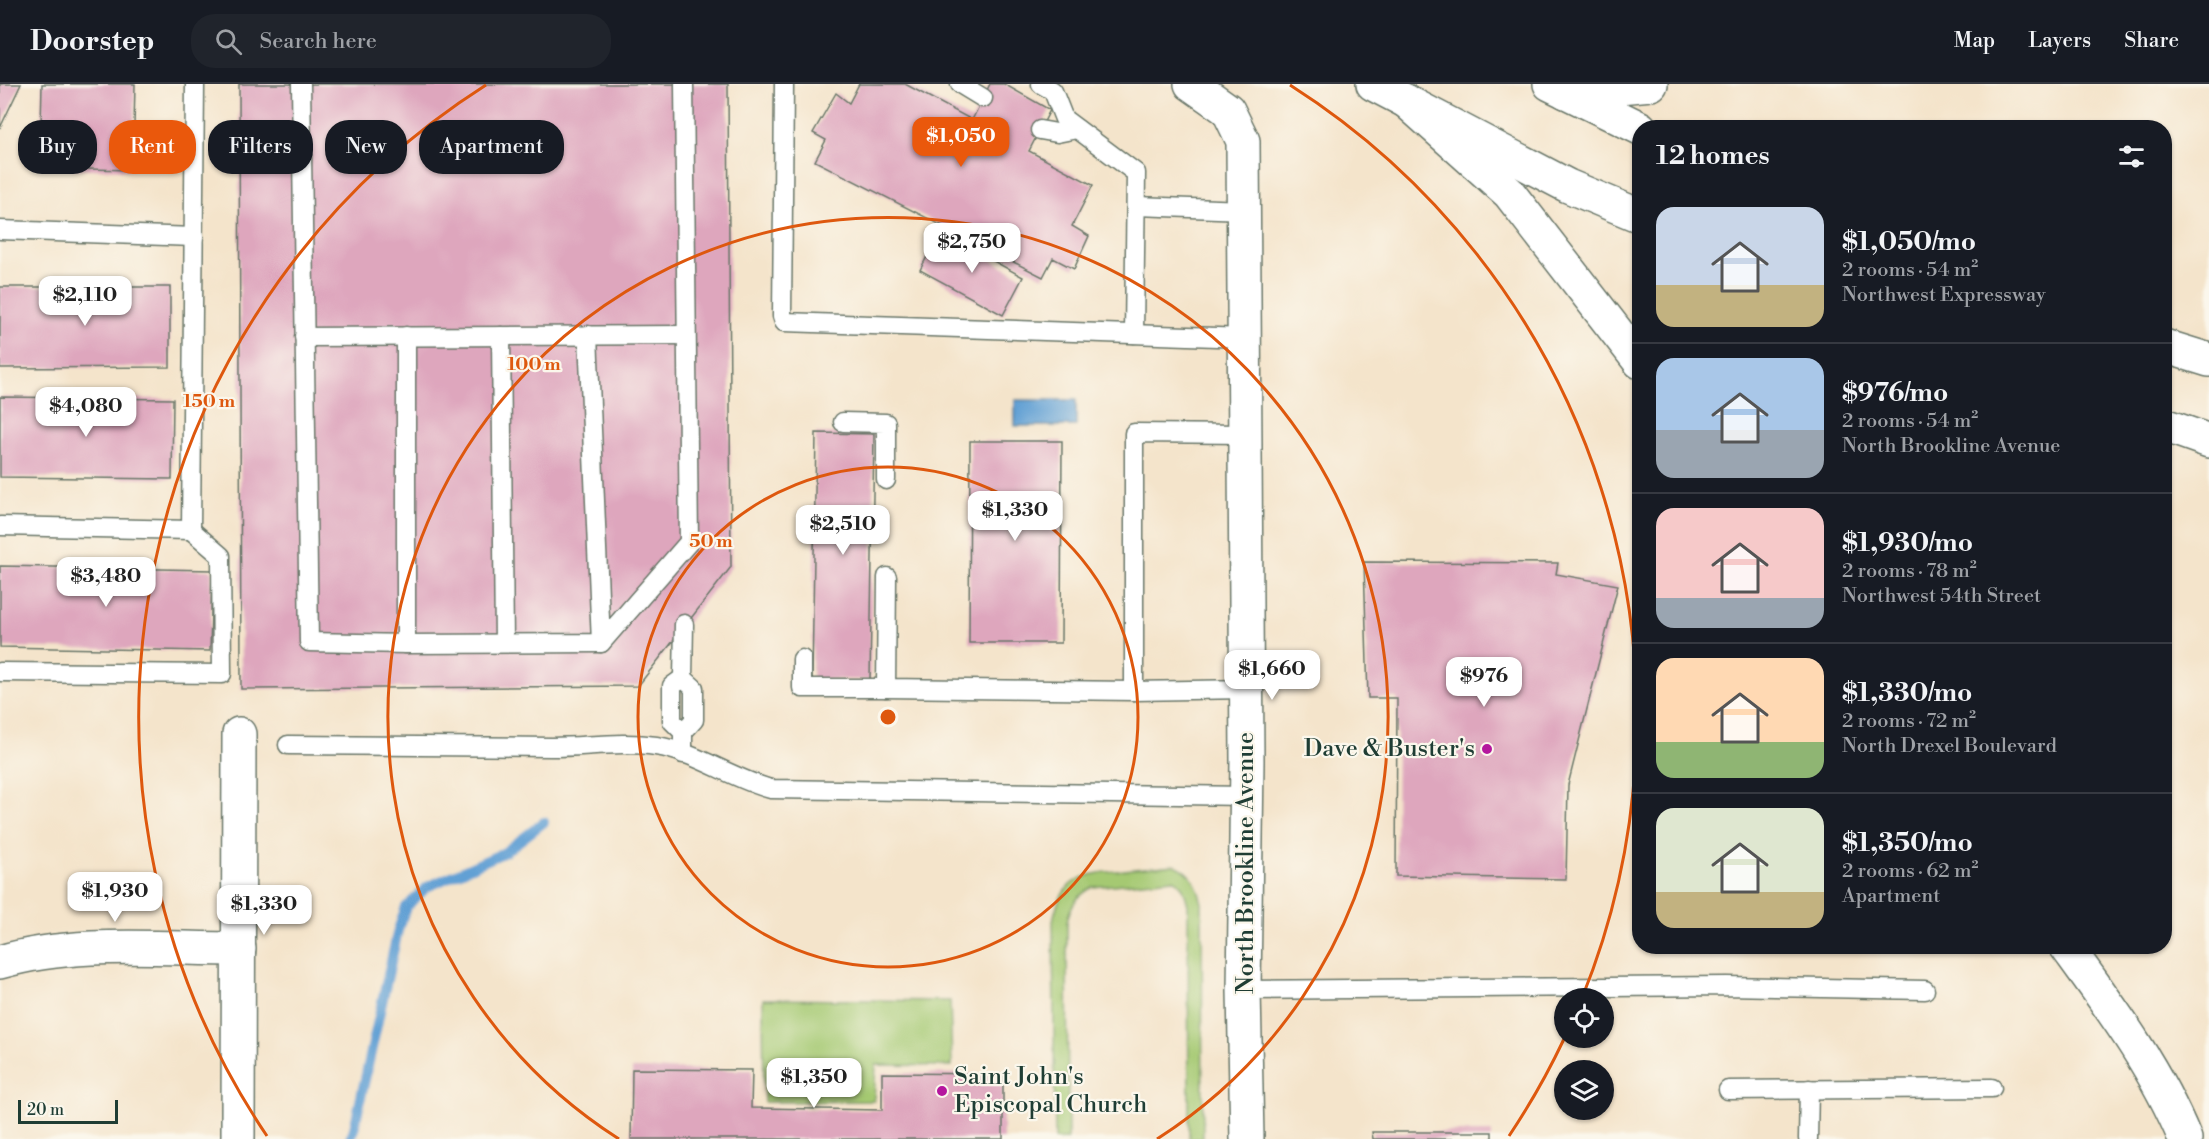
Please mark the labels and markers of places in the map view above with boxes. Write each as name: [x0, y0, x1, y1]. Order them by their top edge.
pin: $1,050: [912, 117, 1010, 168]
pin: $2,750: [923, 223, 1021, 274]
pin: $2,110: [36, 276, 134, 327]
pin: $4,080: [37, 387, 135, 438]
pin: $1,330: [966, 491, 1064, 542]
pin: $2,510: [794, 505, 892, 556]
pin: $3,480: [57, 557, 155, 608]
pin: $1,660: [1223, 650, 1321, 701]
pin: $976: [1448, 657, 1520, 708]
centre of rings: [878, 707, 898, 727]
place label: Dave & Buster's: [1304, 734, 1475, 764]
marker: Dave & Buster's: [1480, 742, 1494, 756]
pin: $1,930: [66, 872, 164, 923]
pin: $1,330: [215, 885, 313, 936]
pin: $1,350: [765, 1058, 863, 1109]
place label: Saint John's Episcopal Church: [954, 1062, 1147, 1120]
marker: Saint John's Episcopal Church: [935, 1084, 949, 1098]

